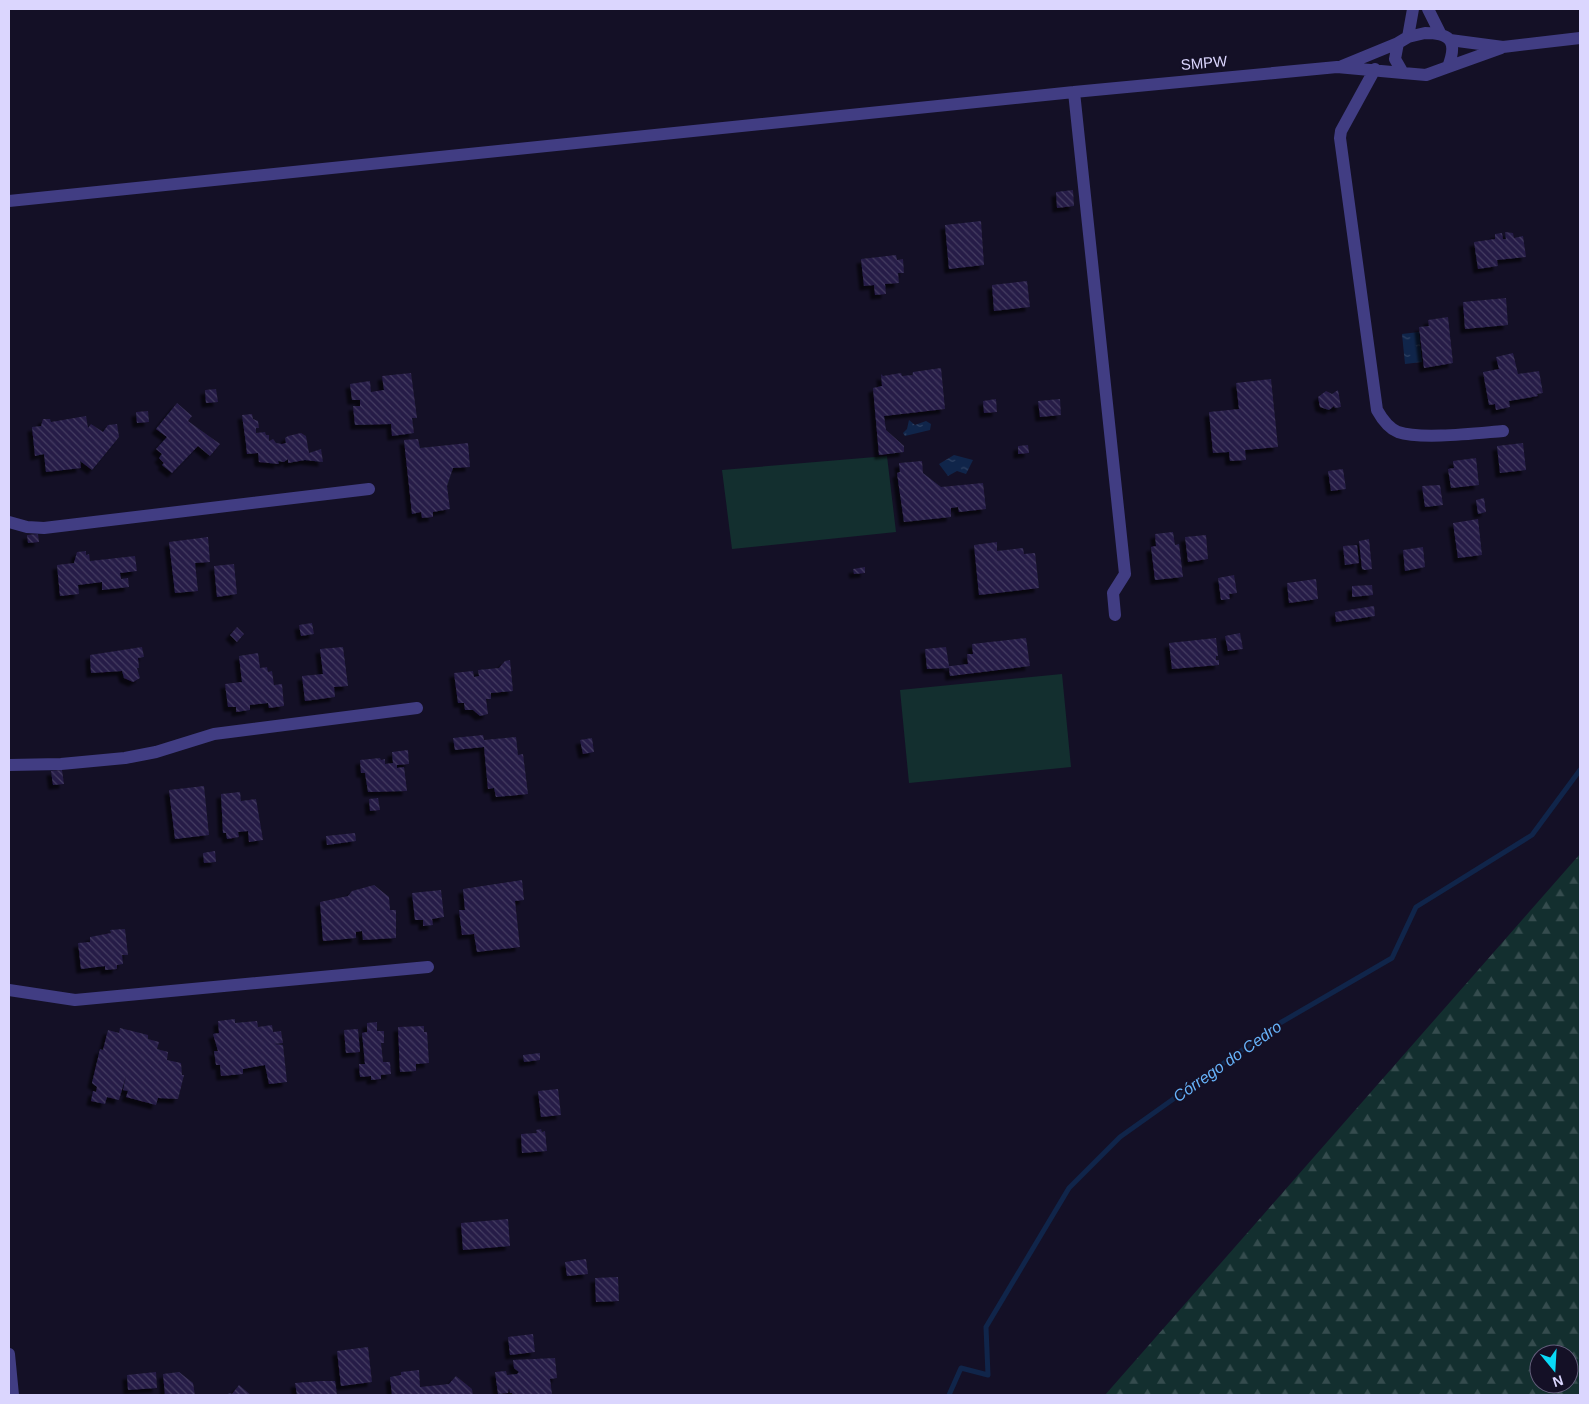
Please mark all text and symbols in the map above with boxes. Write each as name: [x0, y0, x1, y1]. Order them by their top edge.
street label: SMPW: [1180, 52, 1229, 73]
water label: Córrego do Cedro: [1170, 1018, 1285, 1105]
north arrow: [1529, 1344, 1579, 1394]
text: N: [1551, 1372, 1565, 1391]

